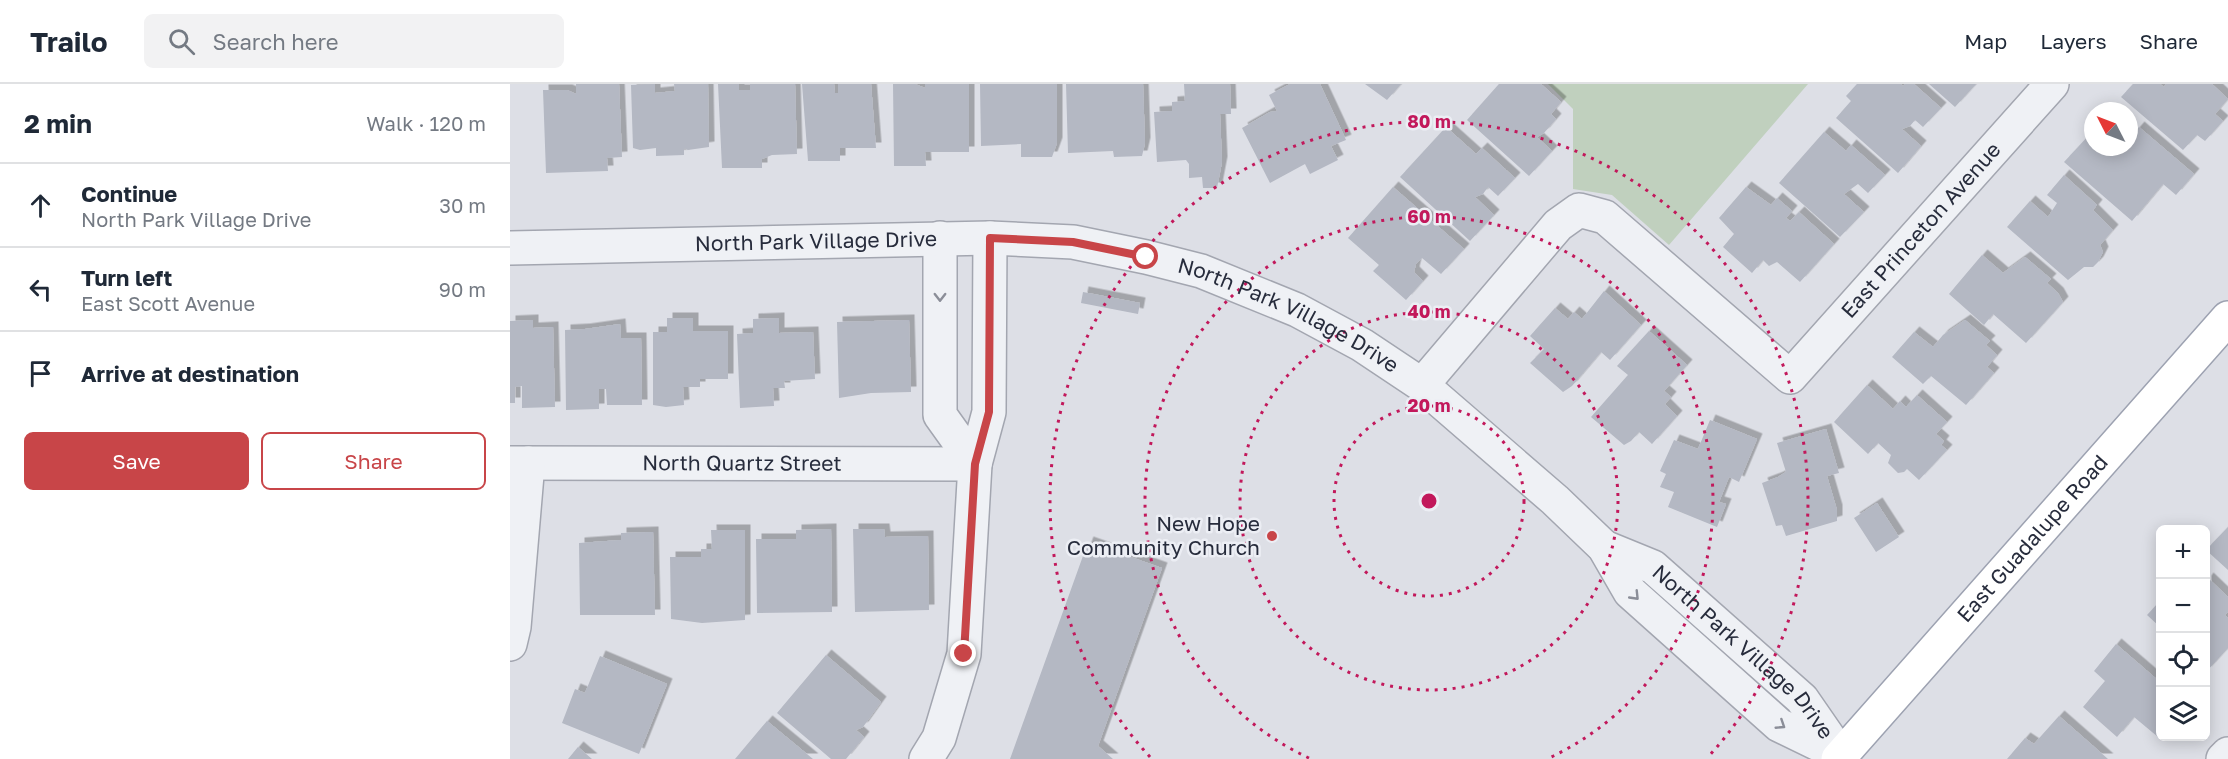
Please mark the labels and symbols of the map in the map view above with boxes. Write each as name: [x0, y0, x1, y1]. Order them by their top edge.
north arrow: [2084, 102, 2138, 156]
text: 80 m: [1407, 110, 1451, 132]
street label: East Princeton Avenue: [1835, 137, 2006, 323]
text: 60 m: [1407, 205, 1451, 227]
street label: North Park Village Drive: [695, 225, 937, 256]
route start: [1132, 243, 1158, 269]
street label: North Park Village Drive: [1175, 252, 1404, 378]
one-way arrow: [934, 292, 946, 301]
text: 40 m: [1407, 300, 1451, 322]
text: 20 m: [1408, 394, 1450, 416]
street label: North Quartz Street: [642, 449, 842, 476]
street label: East Guadalupe Road: [1951, 449, 2113, 627]
centre of rings: [1419, 491, 1439, 511]
place label: New Hope Community Church: [1067, 510, 1260, 560]
marker: New Hope Community Church: [1265, 529, 1279, 543]
street label: North Park Village Drive: [1647, 559, 1840, 744]
one-way arrow: [1628, 588, 1639, 599]
route end: [950, 640, 976, 666]
one-way arrow: [1775, 717, 1785, 729]

